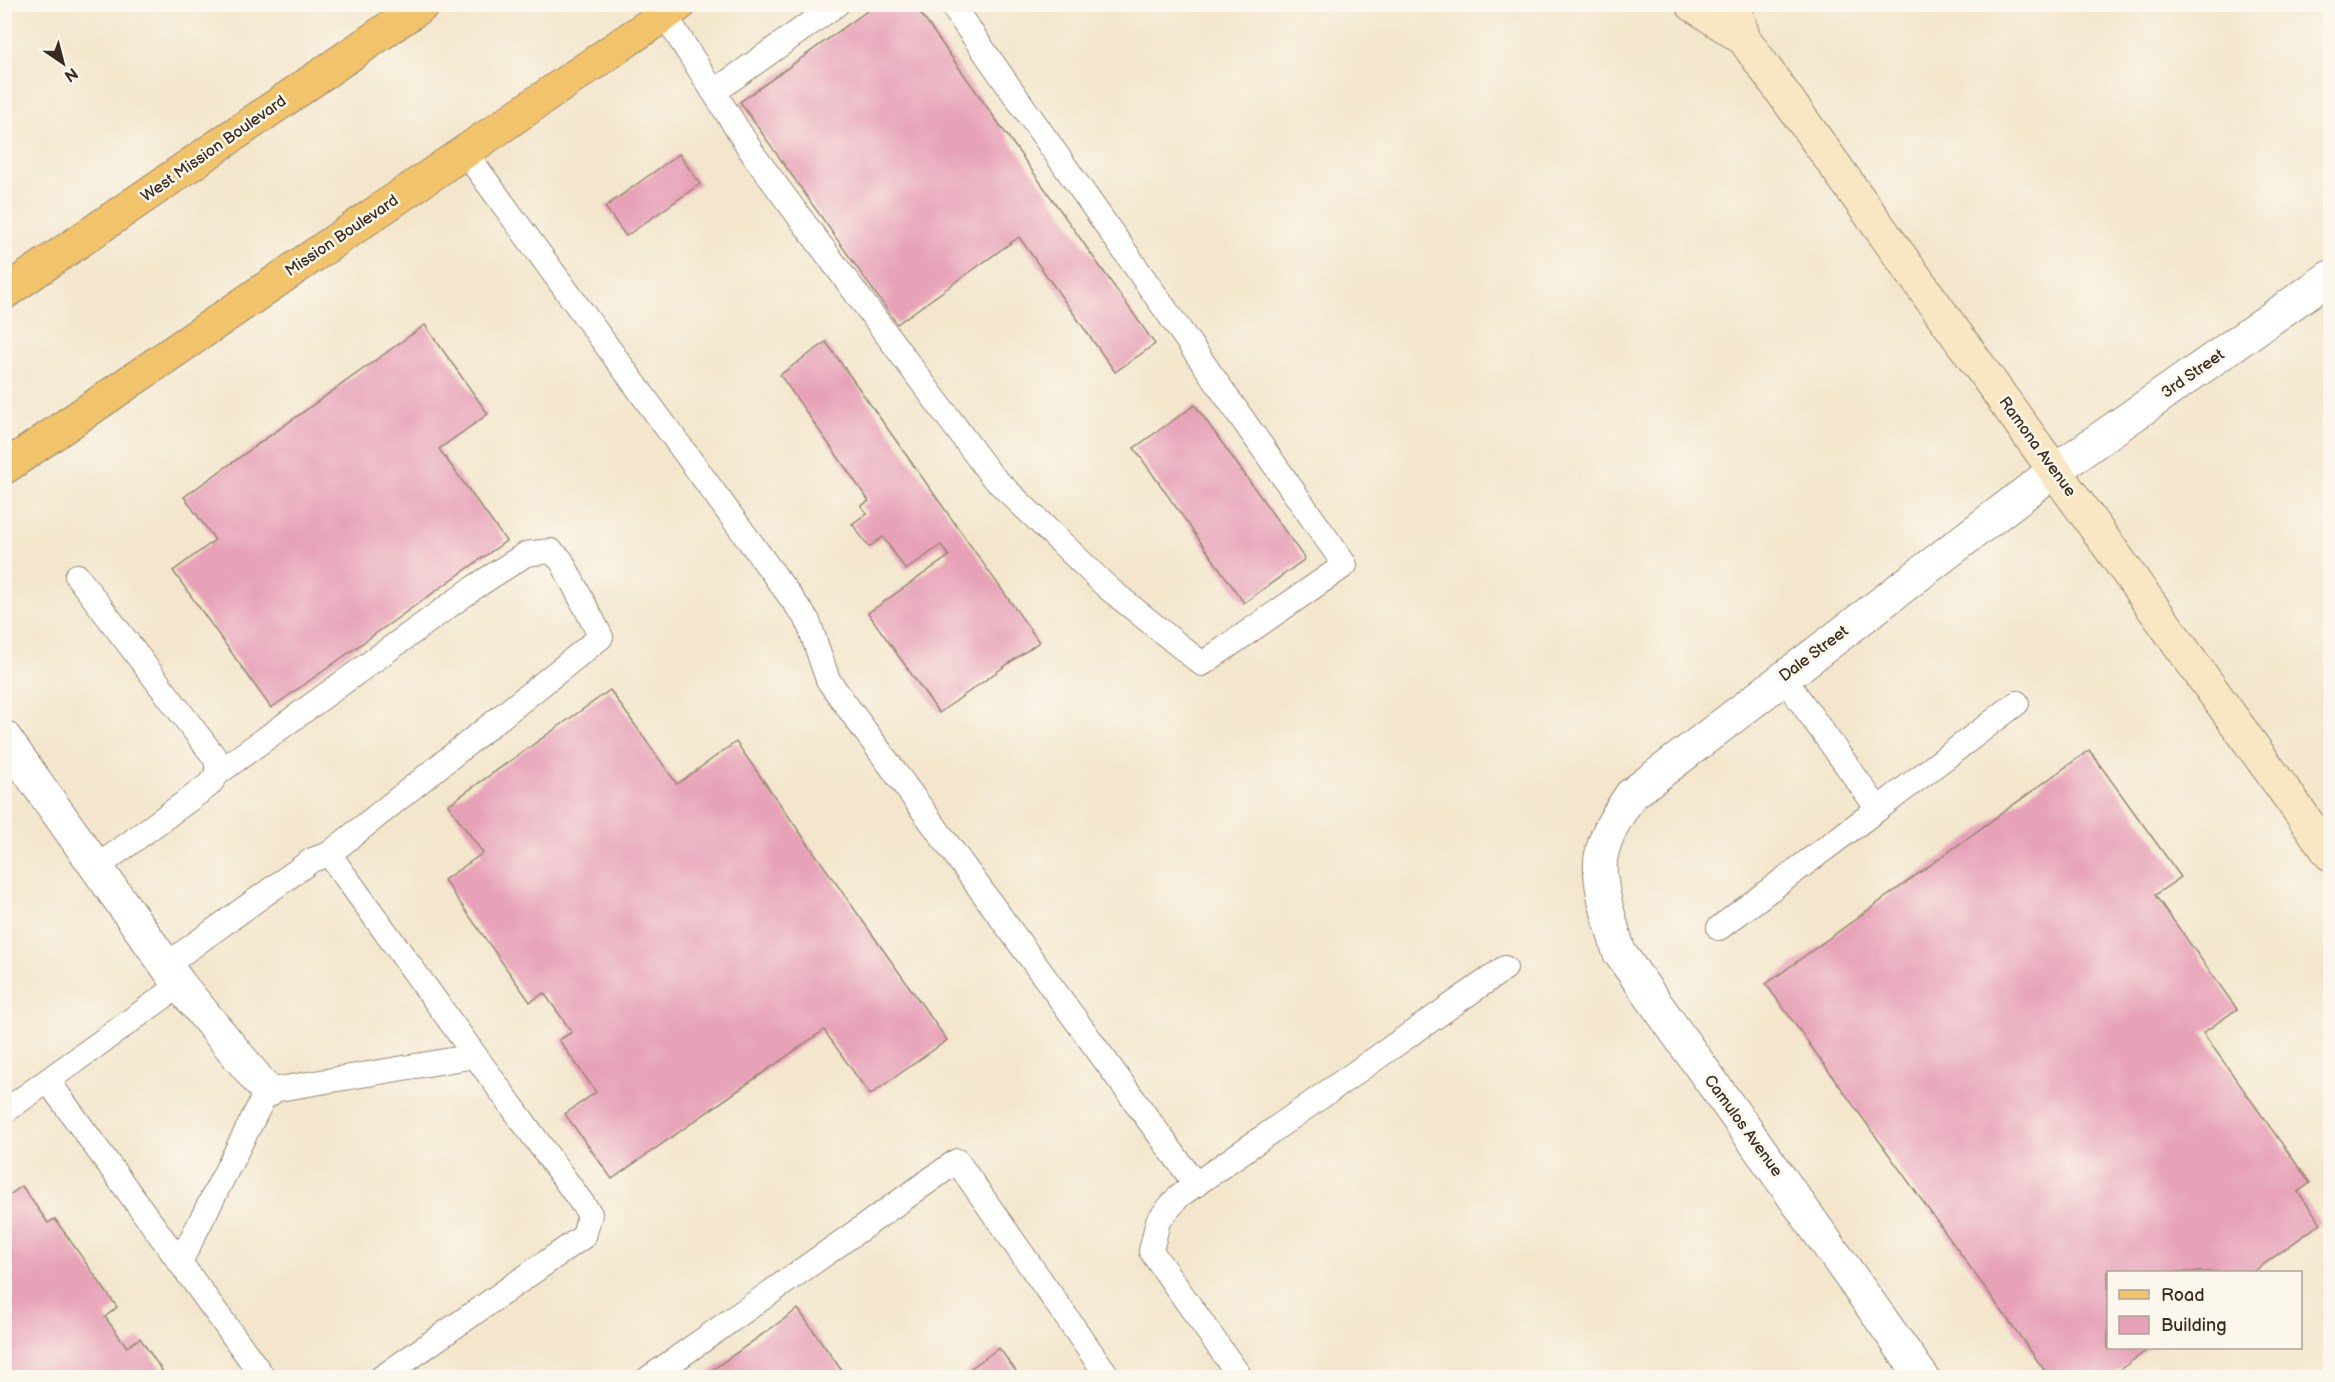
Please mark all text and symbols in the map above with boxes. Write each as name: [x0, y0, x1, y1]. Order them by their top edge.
north arrow: [33, 33, 93, 93]
text: N: [60, 63, 81, 85]
street label: West Mission Boulevard: [138, 92, 290, 206]
street label: Mission Boulevard: [282, 191, 402, 281]
street label: 3rd Street: [2158, 345, 2228, 403]
street label: Ramona Avenue: [1994, 393, 2080, 501]
street label: Dale Street: [1776, 622, 1852, 686]
street label: Camulos Avenue: [1700, 1071, 1787, 1181]
legend: [2107, 1271, 2302, 1349]
text: Road: [2161, 1285, 2205, 1306]
text: Building: [2161, 1315, 2227, 1336]

